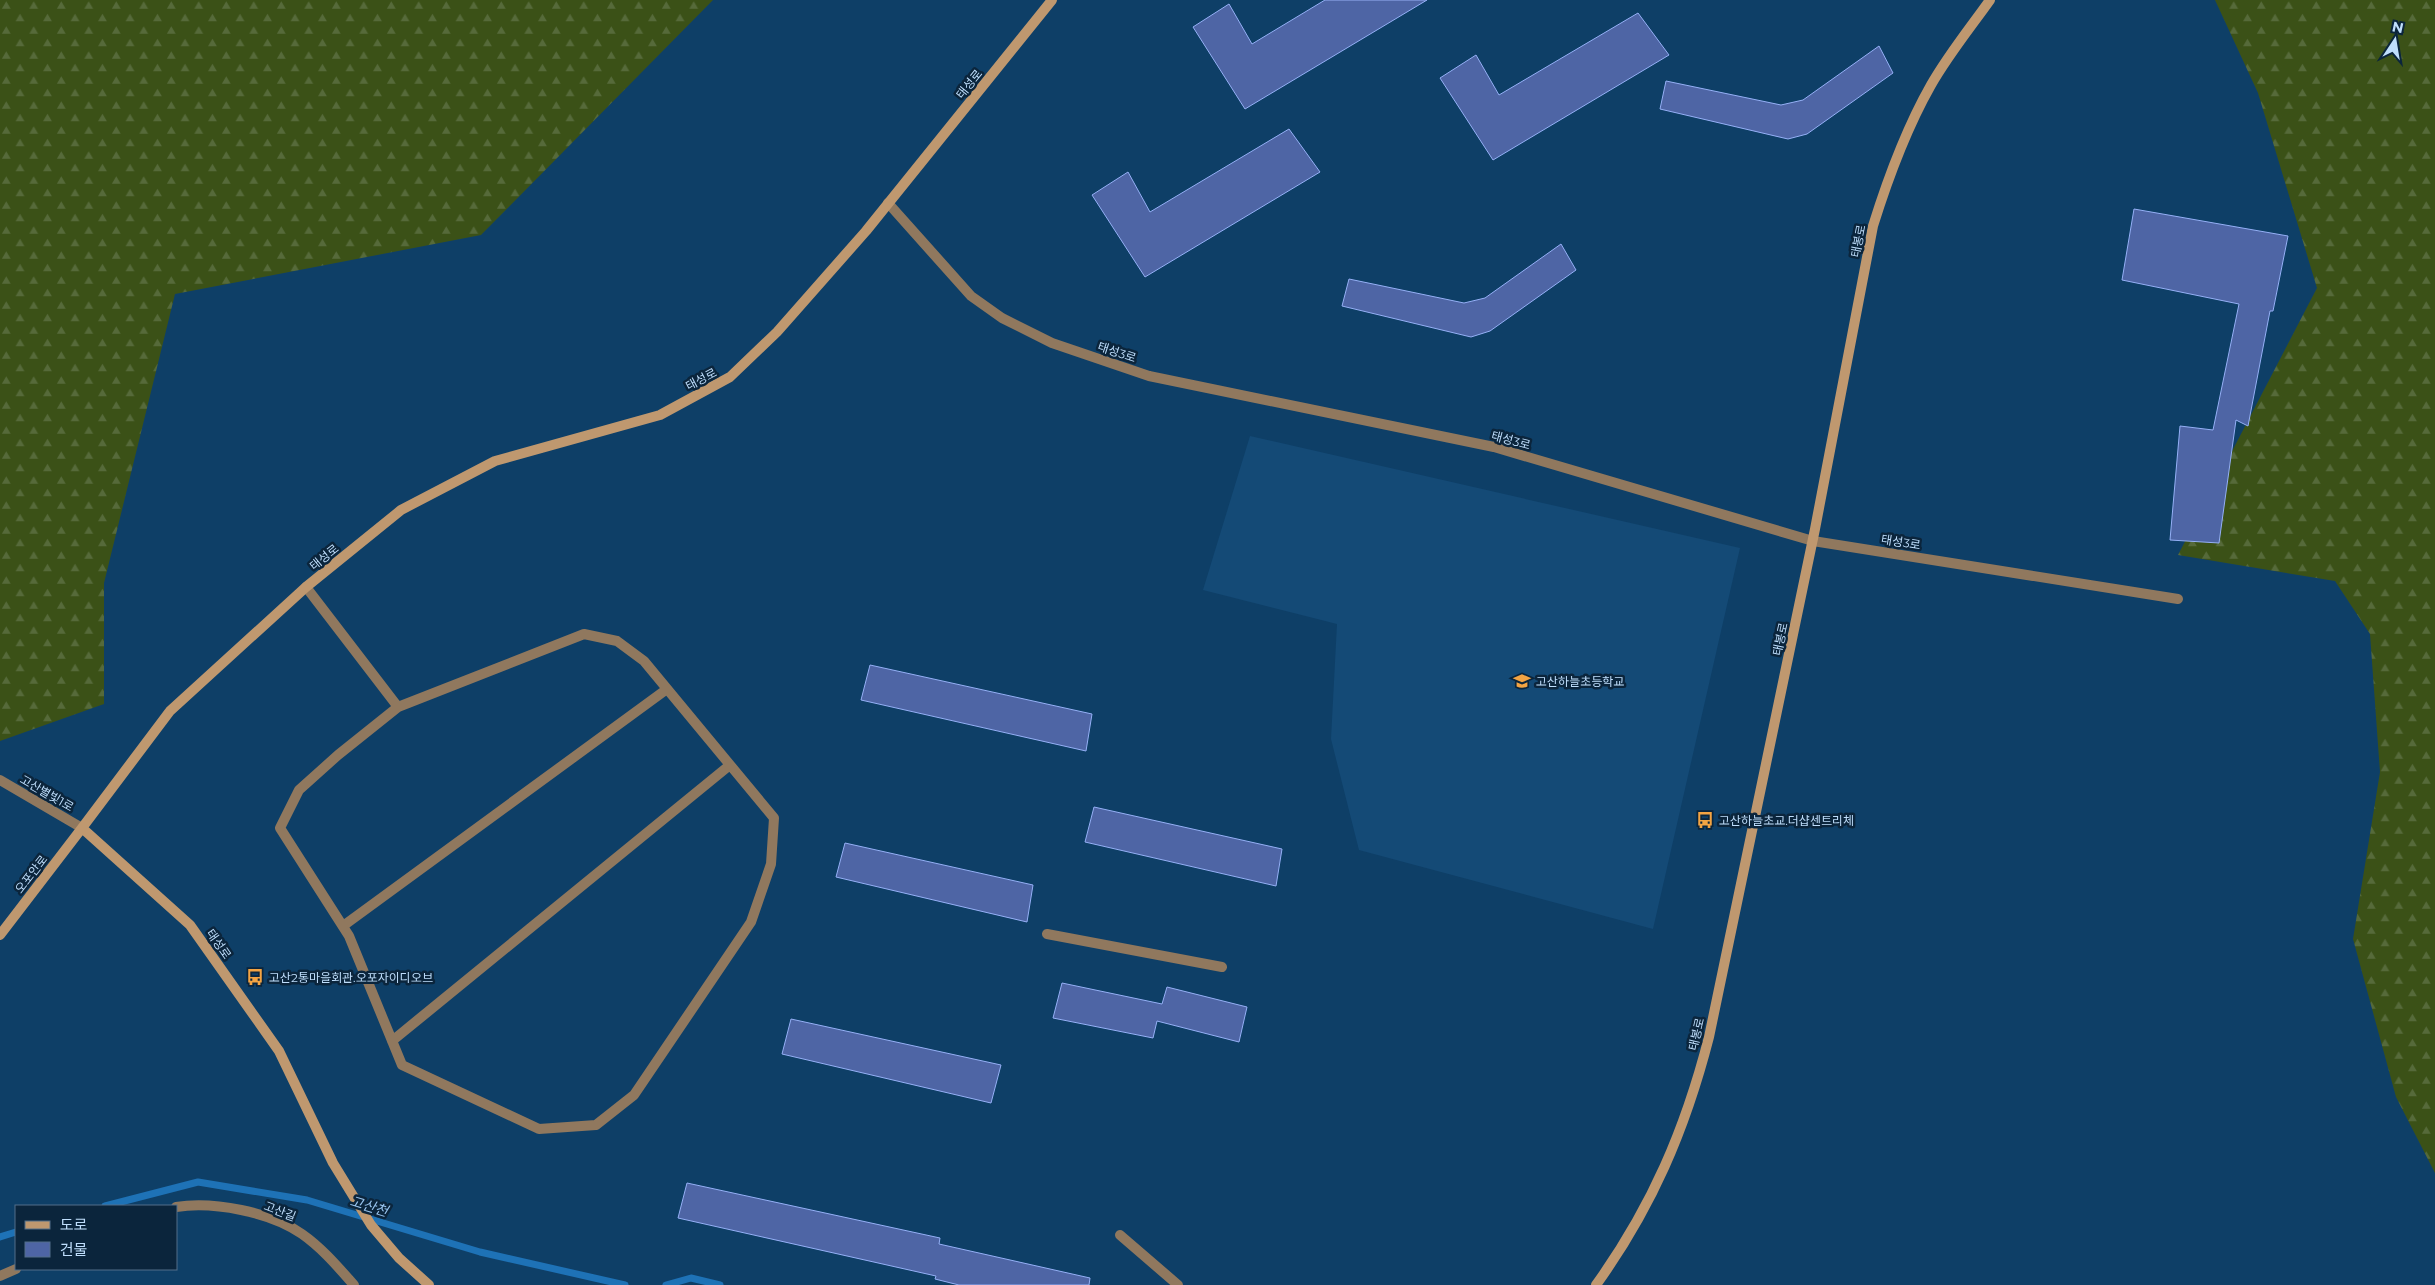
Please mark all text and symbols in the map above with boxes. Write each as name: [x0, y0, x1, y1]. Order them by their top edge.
north arrow: [2370, 15, 2420, 65]
text: N: [2390, 17, 2405, 37]
street label: 태성로: [953, 66, 985, 102]
street label: 태봉로: [1847, 223, 1869, 259]
street label: 태성3로: [1096, 339, 1138, 365]
street label: 태성로: [683, 365, 719, 393]
street label: 태성3로: [1490, 428, 1532, 452]
street label: 태성3로: [1880, 531, 1922, 553]
street label: 태성로: [306, 541, 342, 573]
street label: 태봉로: [1769, 621, 1791, 657]
school or university icon: 고산하늘초등학교: [1512, 671, 1532, 691]
place label: 고산하늘초등학교: [1536, 674, 1624, 689]
street label: 고산별빛1로: [17, 772, 77, 814]
bus stop icon: 고산하늘초교.더샵센트리체: [1695, 810, 1715, 830]
place label: 고산하늘초교.더샵센트리체: [1719, 813, 1854, 828]
street label: 오포안로: [11, 852, 51, 896]
street label: 태성로: [203, 926, 235, 962]
bus stop icon: 고산2통마을회관.오포자이디오브: [245, 967, 265, 987]
place label: 고산2통마을회관.오포자이디오브: [269, 970, 433, 985]
street label: 태봉로: [1685, 1016, 1707, 1052]
water label: 고산천: [348, 1192, 391, 1221]
street label: 고산길: [262, 1198, 298, 1224]
legend: [15, 1205, 178, 1270]
text: 도로: [60, 1215, 88, 1234]
text: 건물: [60, 1240, 88, 1259]

